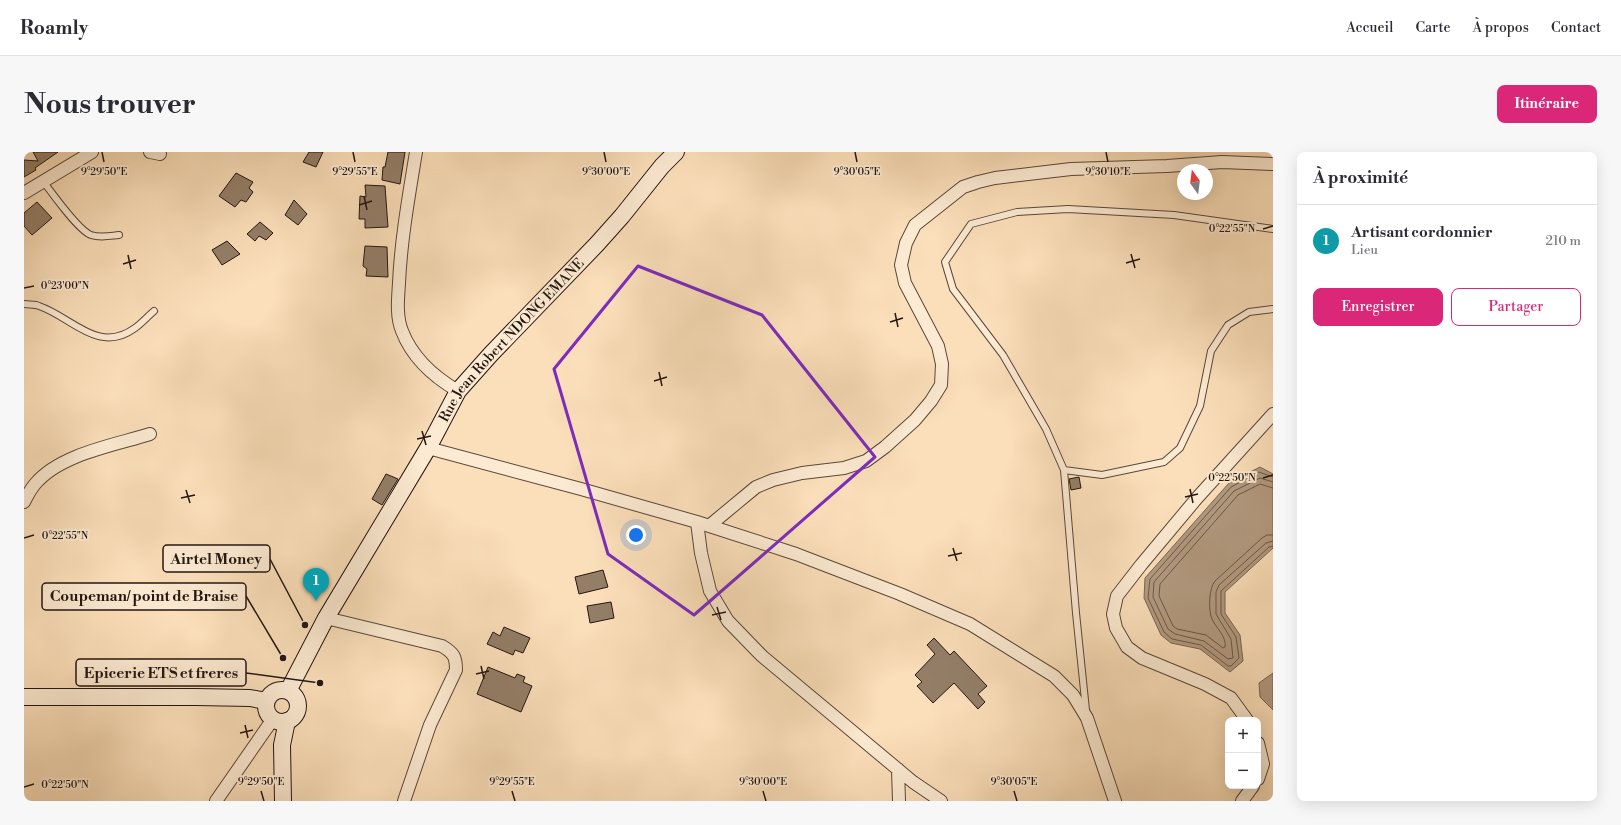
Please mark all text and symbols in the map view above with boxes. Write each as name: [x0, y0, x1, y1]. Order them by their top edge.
text: Roamly: [20, 16, 88, 40]
text: Accueil: [1346, 19, 1393, 37]
text: Carte: [1415, 19, 1450, 37]
text: À propos: [1472, 19, 1529, 37]
text: Contact: [1551, 19, 1601, 37]
button: Itinéraire: [1497, 85, 1597, 123]
text: Nous trouver: [24, 87, 196, 122]
north arrow: [1177, 164, 1213, 200]
text: 9°29'50"E: [81, 166, 127, 178]
text: 9°29'55"E: [332, 166, 378, 178]
text: 9°30'00"E: [582, 166, 630, 178]
text: 9°30'05"E: [833, 166, 881, 178]
text: 9°30'10"E: [1085, 166, 1131, 178]
text: À proximité: [1313, 167, 1408, 189]
text: 0°22'55"N: [1209, 223, 1256, 235]
text: Artisant cordonnier: [1351, 223, 1493, 242]
text: 1: [1323, 233, 1329, 249]
text: 210 m: [1546, 233, 1581, 249]
text: Lieu: [1351, 242, 1378, 258]
street label: Rue Jean Robert NDONG EMANE: [435, 255, 588, 425]
text: 0°23'00"N: [41, 280, 90, 292]
button: Enregistrer: [1313, 288, 1443, 326]
button: Partager: [1451, 288, 1581, 326]
text: 0°22'50"N: [1208, 472, 1256, 484]
your location: [626, 525, 646, 545]
text: 0°22'55"N: [42, 530, 89, 542]
callout: Airtel Money: [163, 545, 270, 572]
text: Airtel Money: [169, 550, 262, 569]
pin: 1: [303, 568, 329, 601]
callout: Coupeman/ point de Braise: [42, 583, 246, 610]
text: Coupeman/ point de Braise: [50, 587, 238, 606]
callout: Epicerie ETS et freres: [76, 659, 246, 686]
text: Epicerie ETS et freres: [84, 664, 238, 683]
map controls: [1225, 717, 1261, 789]
button: +: [1225, 717, 1261, 753]
button: −: [1225, 753, 1261, 789]
text: 9°29'50"E: [238, 776, 284, 788]
text: 9°29'55"E: [489, 776, 535, 788]
text: 9°30'00"E: [739, 776, 787, 788]
text: 9°30'05"E: [990, 776, 1038, 788]
text: 0°22'50"N: [41, 779, 89, 791]

